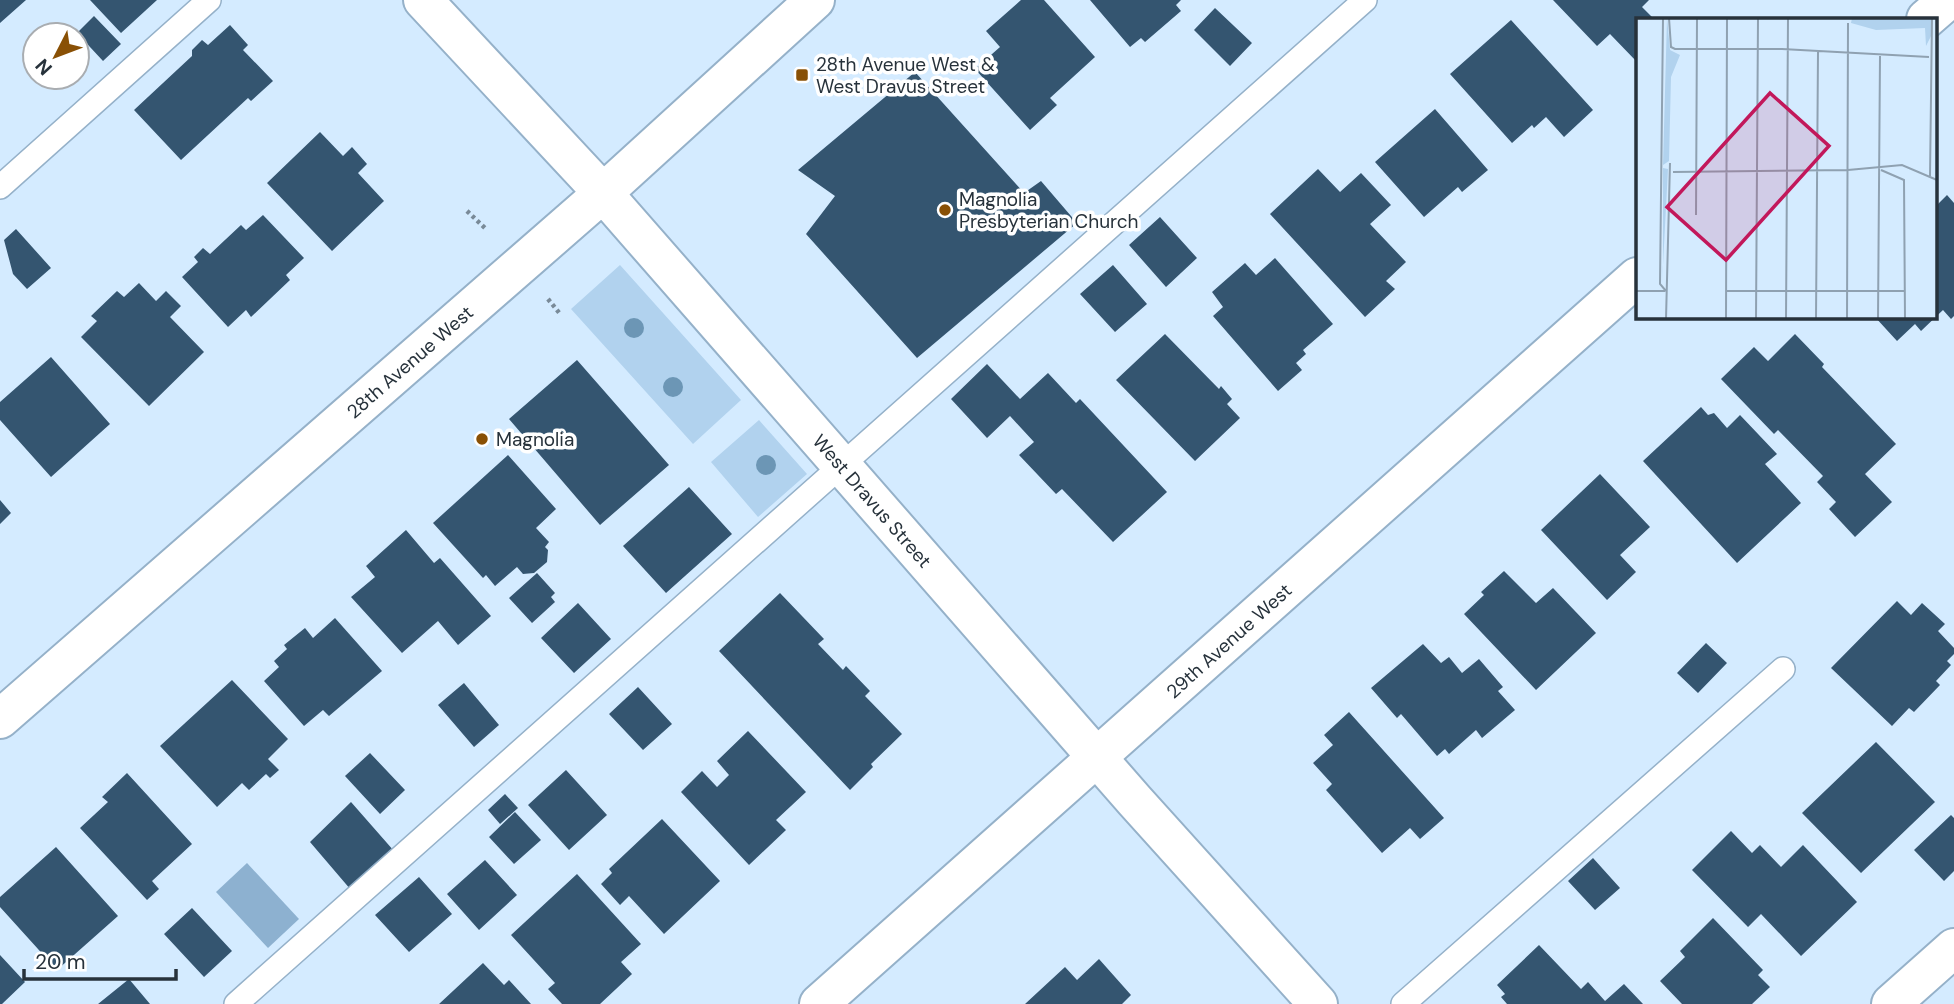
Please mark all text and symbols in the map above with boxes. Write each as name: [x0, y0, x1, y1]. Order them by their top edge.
inset map: [1636, 18, 1937, 318]
north arrow: [21, 21, 91, 91]
place label: 28th Avenue West & West Dravus Street: [816, 52, 995, 99]
text: N: [30, 54, 58, 81]
marker: 28th Avenue West & West Dravus Street: [794, 67, 810, 83]
place label: Magnolia Presbyterian Church: [959, 187, 1138, 234]
marker: Magnolia Presbyterian Church: [937, 202, 953, 218]
street label: 28th Avenue West: [341, 300, 479, 424]
place label: Magnolia: [496, 427, 574, 452]
street label: West Dravus Street: [807, 429, 937, 573]
marker: Magnolia: [474, 431, 490, 447]
street label: 29th Avenue West: [1161, 578, 1297, 704]
scale bar: [24, 937, 177, 981]
text: 20 m: [35, 948, 86, 976]

